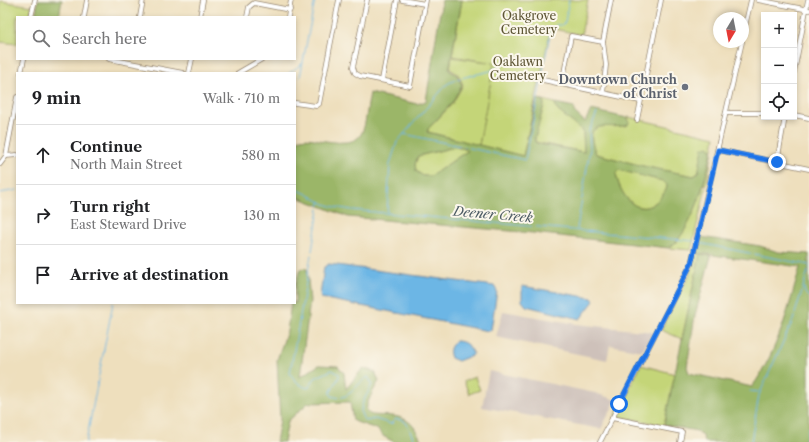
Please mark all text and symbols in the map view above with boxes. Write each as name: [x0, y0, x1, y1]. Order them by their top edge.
park label: Oakgrove Cemetery: [501, 8, 558, 37]
north arrow: [713, 12, 749, 48]
map controls: [761, 12, 797, 120]
button: +: [761, 12, 797, 48]
search box: [16, 16, 296, 60]
icon: search: [30, 27, 52, 49]
text: Search here: [62, 29, 147, 48]
button: −: [761, 48, 797, 84]
park label: Oaklawn Cemetery: [490, 54, 547, 83]
place label: Downtown Church of Christ: [559, 72, 678, 101]
marker: Downtown Church of Christ: [680, 82, 690, 92]
button: locate: [761, 84, 797, 120]
text: 9 min: [32, 88, 81, 108]
text: Walk · 710 m: [203, 90, 280, 106]
text: Continue: [70, 137, 142, 156]
icon: ahead: [32, 144, 54, 166]
text: 580 m: [241, 147, 280, 163]
route end: [768, 153, 786, 171]
text: North Main Street: [70, 156, 182, 172]
text: Turn right: [70, 197, 150, 216]
water label: Deener Creek: [452, 202, 534, 225]
icon: right: [32, 204, 54, 226]
text: 130 m: [244, 207, 280, 223]
text: East Steward Drive: [70, 216, 187, 232]
icon: arrive: [32, 264, 54, 286]
text: Arrive at destination: [70, 265, 229, 284]
route start: [610, 395, 628, 413]

